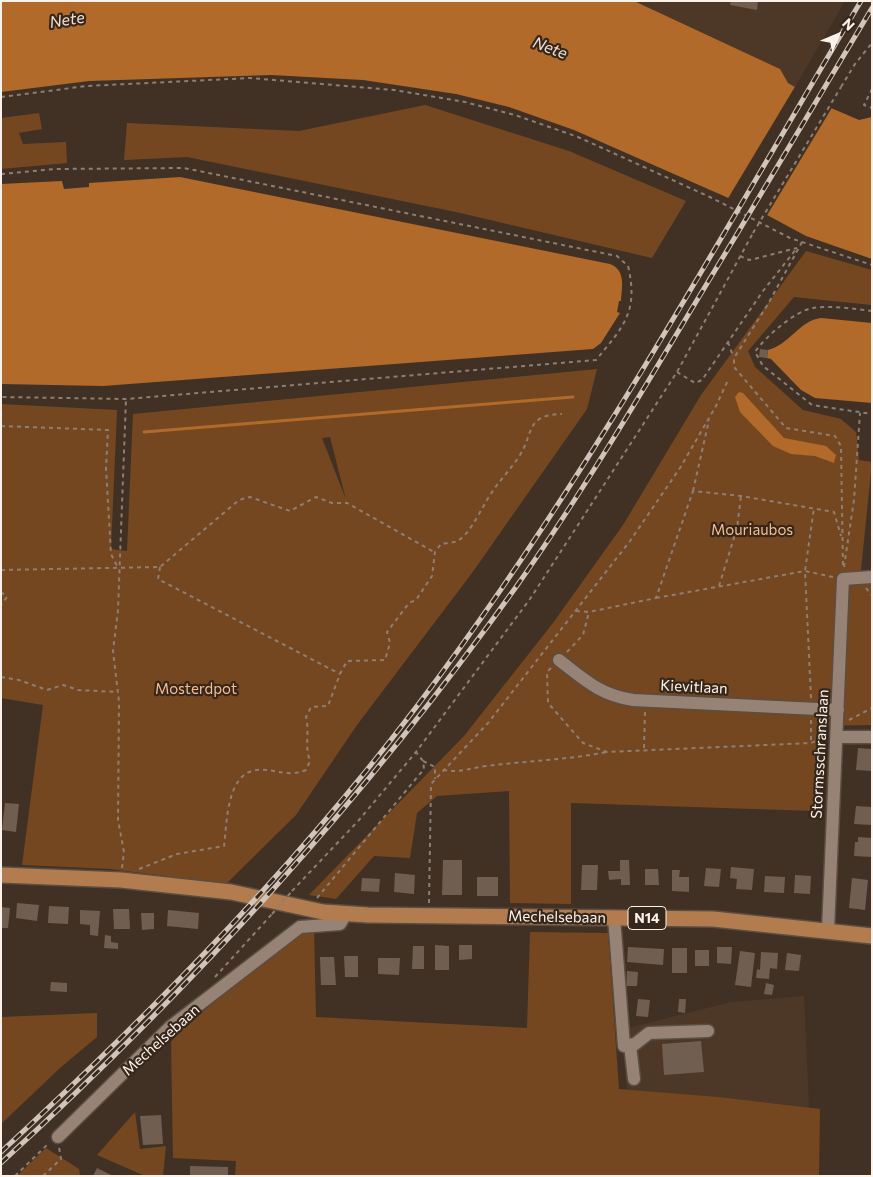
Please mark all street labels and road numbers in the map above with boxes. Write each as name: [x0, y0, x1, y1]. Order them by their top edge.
street label: Kievitlaan: [660, 676, 728, 698]
street label: Stormsschranslaan: [808, 689, 832, 819]
road number: N14: [628, 906, 666, 930]
street label: Mechelsebaan: [508, 907, 606, 927]
street label: Mechelsebaan: [119, 1001, 203, 1079]

